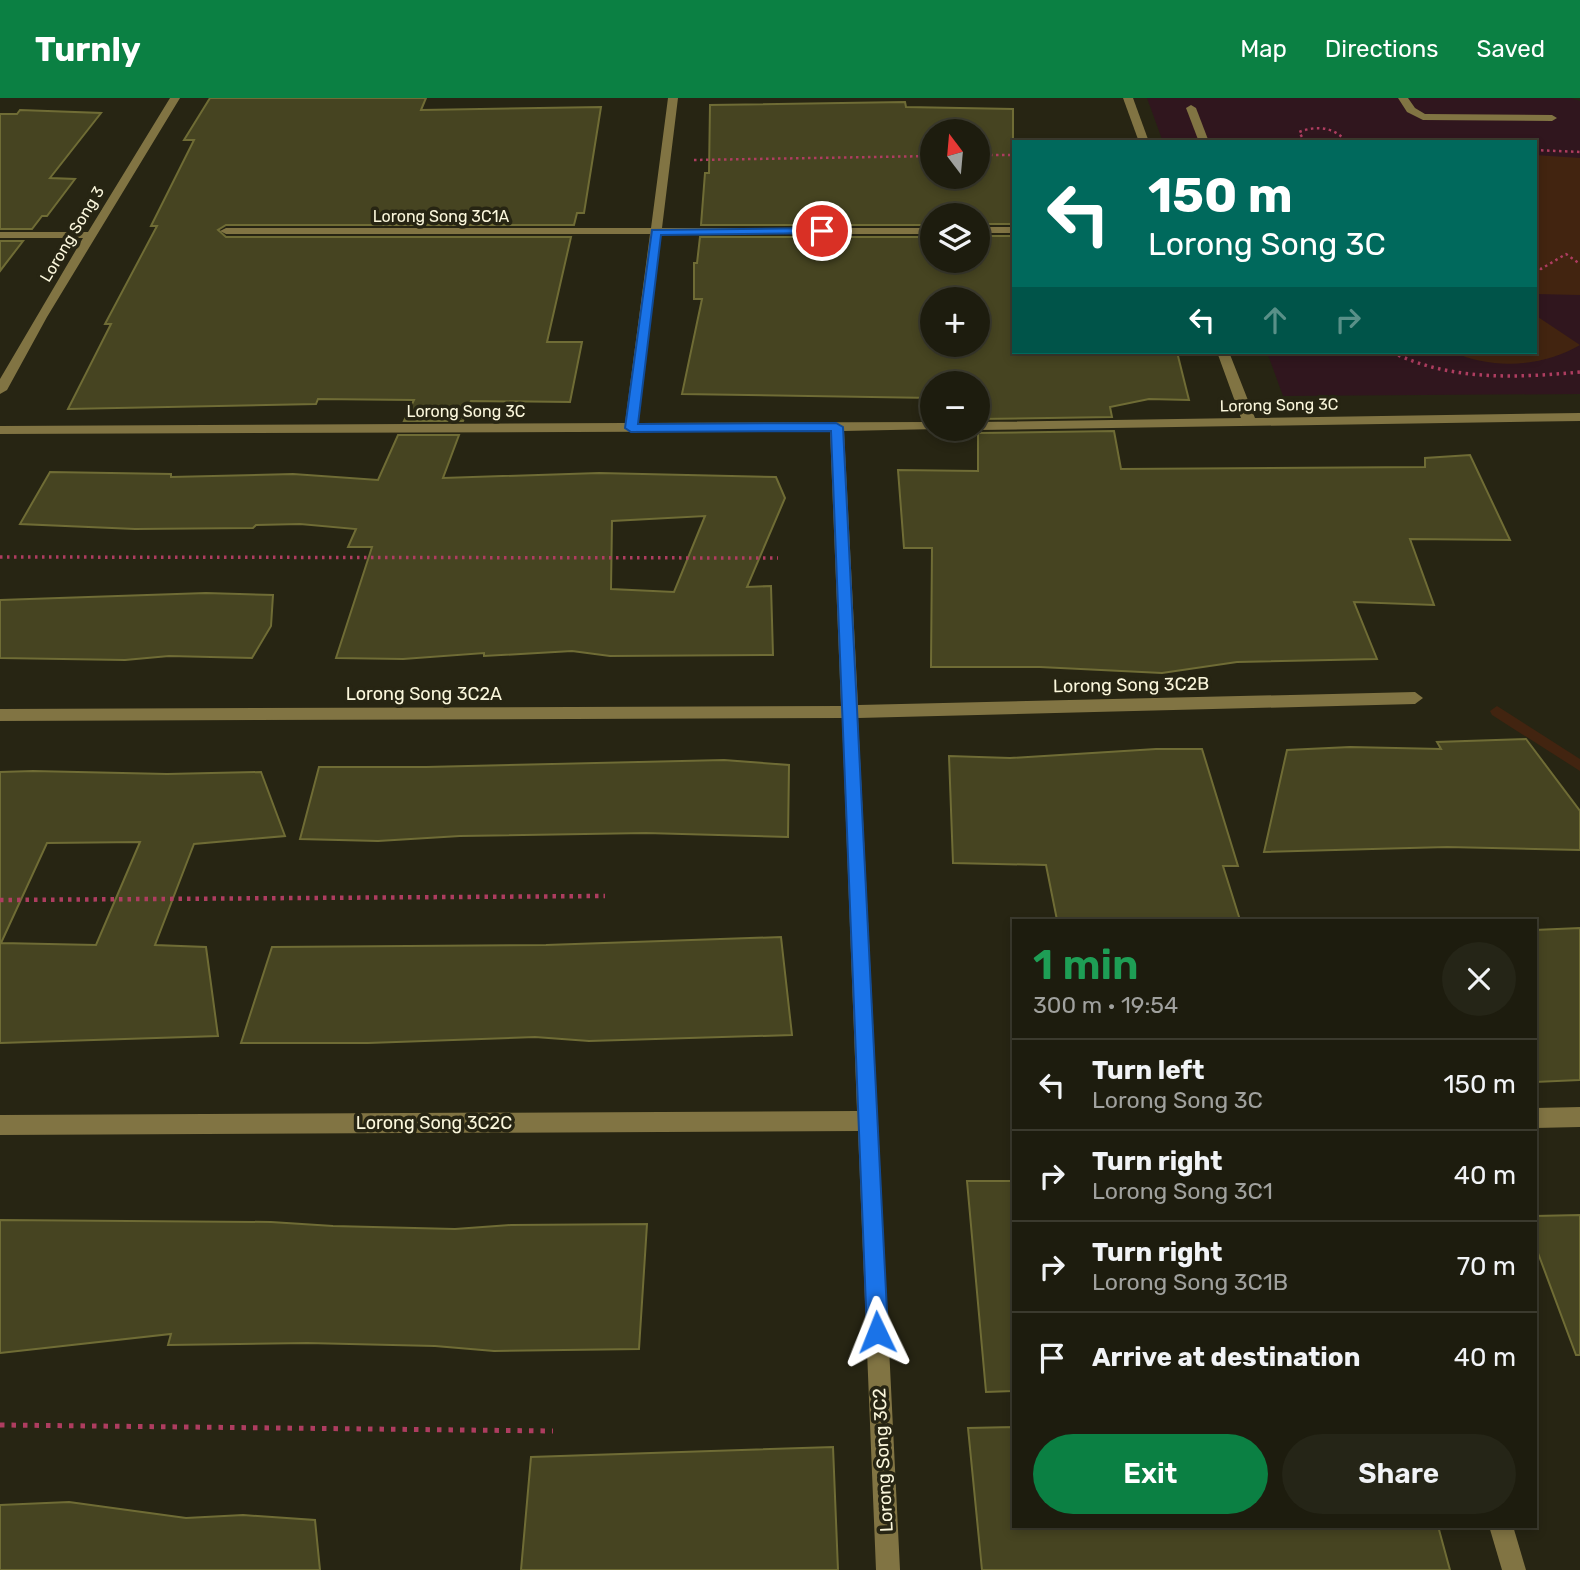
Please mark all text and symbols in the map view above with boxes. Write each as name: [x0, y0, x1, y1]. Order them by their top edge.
text: Turnly: [35, 30, 141, 69]
text: Map: [1240, 35, 1287, 63]
text: Directions: [1325, 35, 1438, 63]
text: Saved: [1476, 35, 1545, 63]
north arrow: [920, 119, 990, 189]
map controls: [920, 119, 990, 441]
text: 150 m: [1148, 166, 1293, 224]
icon: left: [1033, 168, 1124, 259]
street label: Lorong Song 3: [36, 183, 108, 285]
pin: [792, 201, 852, 261]
button: layers: [920, 203, 990, 273]
street label: Lorong Song 3C1A: [373, 207, 509, 226]
icon: arrive: [803, 212, 841, 250]
text: Lorong Song 3C: [1148, 225, 1386, 263]
button: +: [920, 287, 990, 357]
icon: left: [1183, 301, 1221, 339]
icon: ahead: [1256, 301, 1294, 339]
icon: right: [1329, 301, 1367, 339]
button: −: [920, 371, 990, 441]
street label: Lorong Song 3C: [1219, 394, 1339, 416]
street label: Lorong Song 3C: [407, 402, 525, 421]
street label: Lorong Song 3C2B: [1053, 673, 1209, 697]
street label: Lorong Song 3C2A: [346, 683, 502, 705]
text: 1 min: [1033, 940, 1139, 990]
button: close: [1442, 942, 1516, 1016]
text: 300 m · 19:54: [1033, 991, 1178, 1019]
text: Turn left: [1092, 1055, 1204, 1086]
icon: left: [1033, 1066, 1071, 1104]
text: 150 m: [1443, 1069, 1516, 1100]
text: Lorong Song 3C: [1092, 1086, 1263, 1114]
street label: Lorong Song 3C2C: [356, 1112, 512, 1134]
text: Turn right: [1092, 1146, 1222, 1177]
icon: right: [1033, 1157, 1071, 1195]
text: 40 m: [1454, 1160, 1516, 1191]
text: Lorong Song 3C1: [1092, 1177, 1273, 1205]
text: Turn right: [1092, 1237, 1222, 1268]
icon: right: [1033, 1248, 1071, 1286]
text: 70 m: [1457, 1251, 1516, 1282]
text: Lorong Song 3C1B: [1092, 1268, 1288, 1296]
position arrow: [840, 1295, 914, 1369]
icon: arrive: [1033, 1339, 1071, 1377]
text: Arrive at destination: [1092, 1342, 1360, 1373]
text: 40 m: [1454, 1342, 1516, 1373]
street label: Lorong Song 3C2: [868, 1387, 898, 1533]
button: Exit: [1033, 1434, 1268, 1514]
button: Share: [1282, 1434, 1516, 1514]

